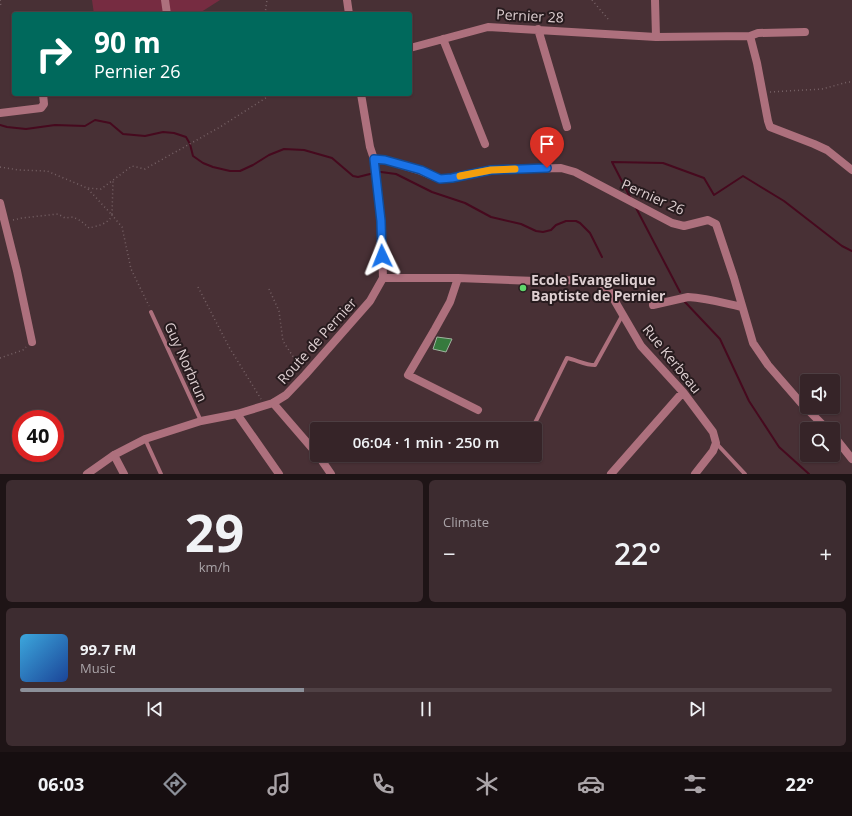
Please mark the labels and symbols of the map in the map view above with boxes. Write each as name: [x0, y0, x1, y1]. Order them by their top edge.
street label: Pernier 28: [496, 4, 564, 27]
pin: [530, 127, 564, 168]
street label: Pernier 26: [619, 174, 688, 219]
position arrow: [361, 235, 403, 277]
place label: Ecole Evangelique Baptiste de Pernier: [531, 270, 666, 305]
marker: Ecole Evangelique Baptiste de Pernier: [518, 283, 528, 293]
street label: Route de Pernier: [273, 293, 361, 388]
street label: Guy Norbrun: [160, 319, 213, 405]
street label: Rue Kerbeau: [639, 320, 706, 397]
speed limit sign: 40: [12, 410, 64, 462]

